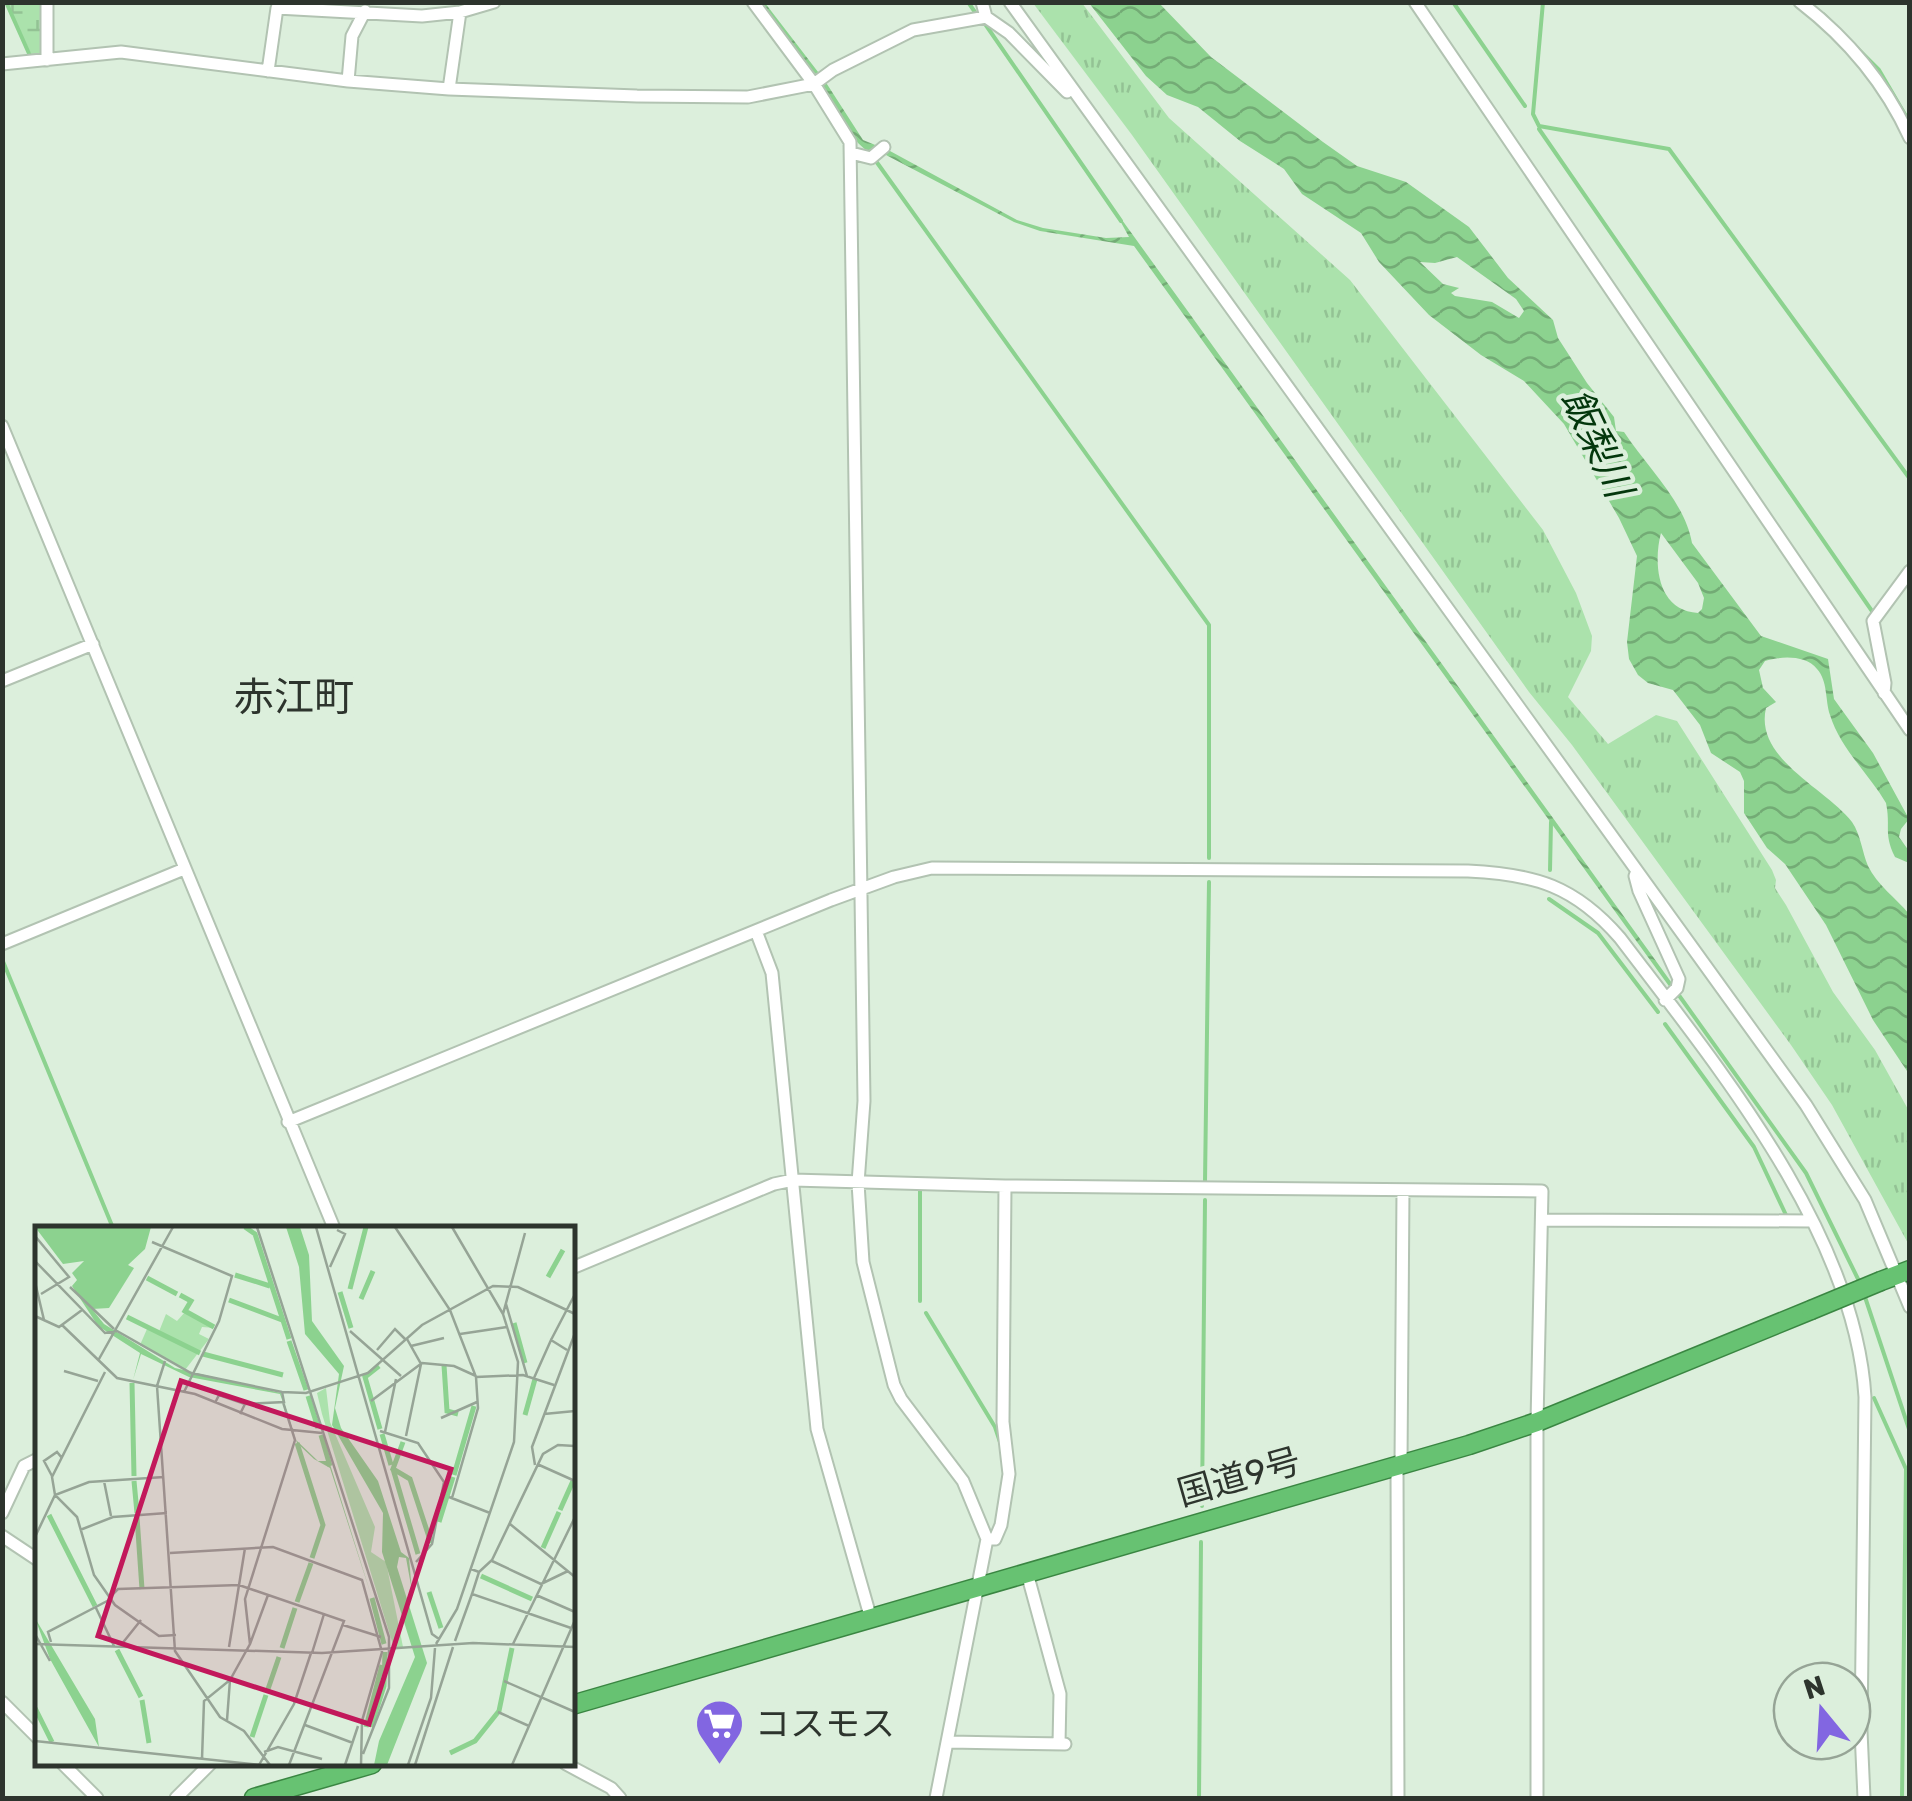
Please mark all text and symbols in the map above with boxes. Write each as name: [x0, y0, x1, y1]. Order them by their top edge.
water label: 飯梨川: [1552, 382, 1644, 508]
district label: 赤江町: [234, 674, 354, 721]
inset map: [35, 1226, 575, 1766]
street label: 国道9号: [1173, 1439, 1305, 1515]
north arrow: [1772, 1661, 1872, 1761]
text: N: [1800, 1669, 1829, 1707]
supermarket icon: コスモス: [694, 1698, 746, 1766]
place label: コスモス: [755, 1703, 895, 1745]

